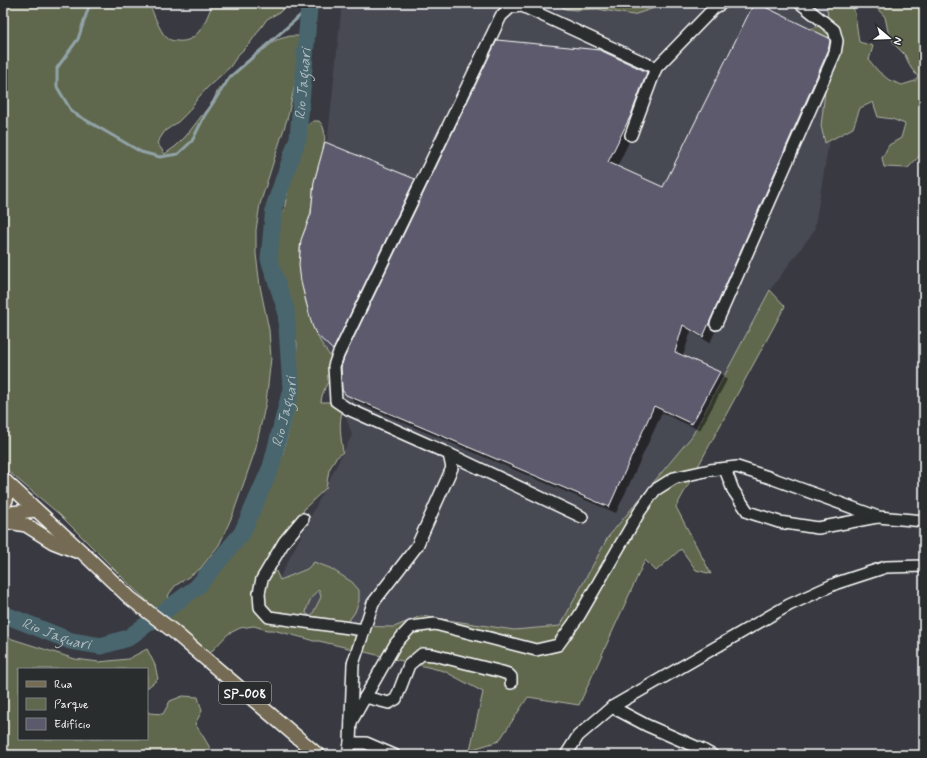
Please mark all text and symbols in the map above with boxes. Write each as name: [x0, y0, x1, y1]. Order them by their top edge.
north arrow: [869, 18, 909, 58]
text: N: [890, 35, 905, 47]
water label: Rio Jaguari: [291, 46, 317, 120]
water label: Rio Jaguari: [268, 374, 302, 449]
water label: Rio Jaguari: [19, 613, 93, 655]
legend: [18, 668, 148, 740]
text: Rua: [54, 677, 72, 693]
road number: SP-008: [219, 682, 271, 704]
text: Parque: [54, 697, 89, 713]
text: Edifício: [54, 717, 90, 733]

